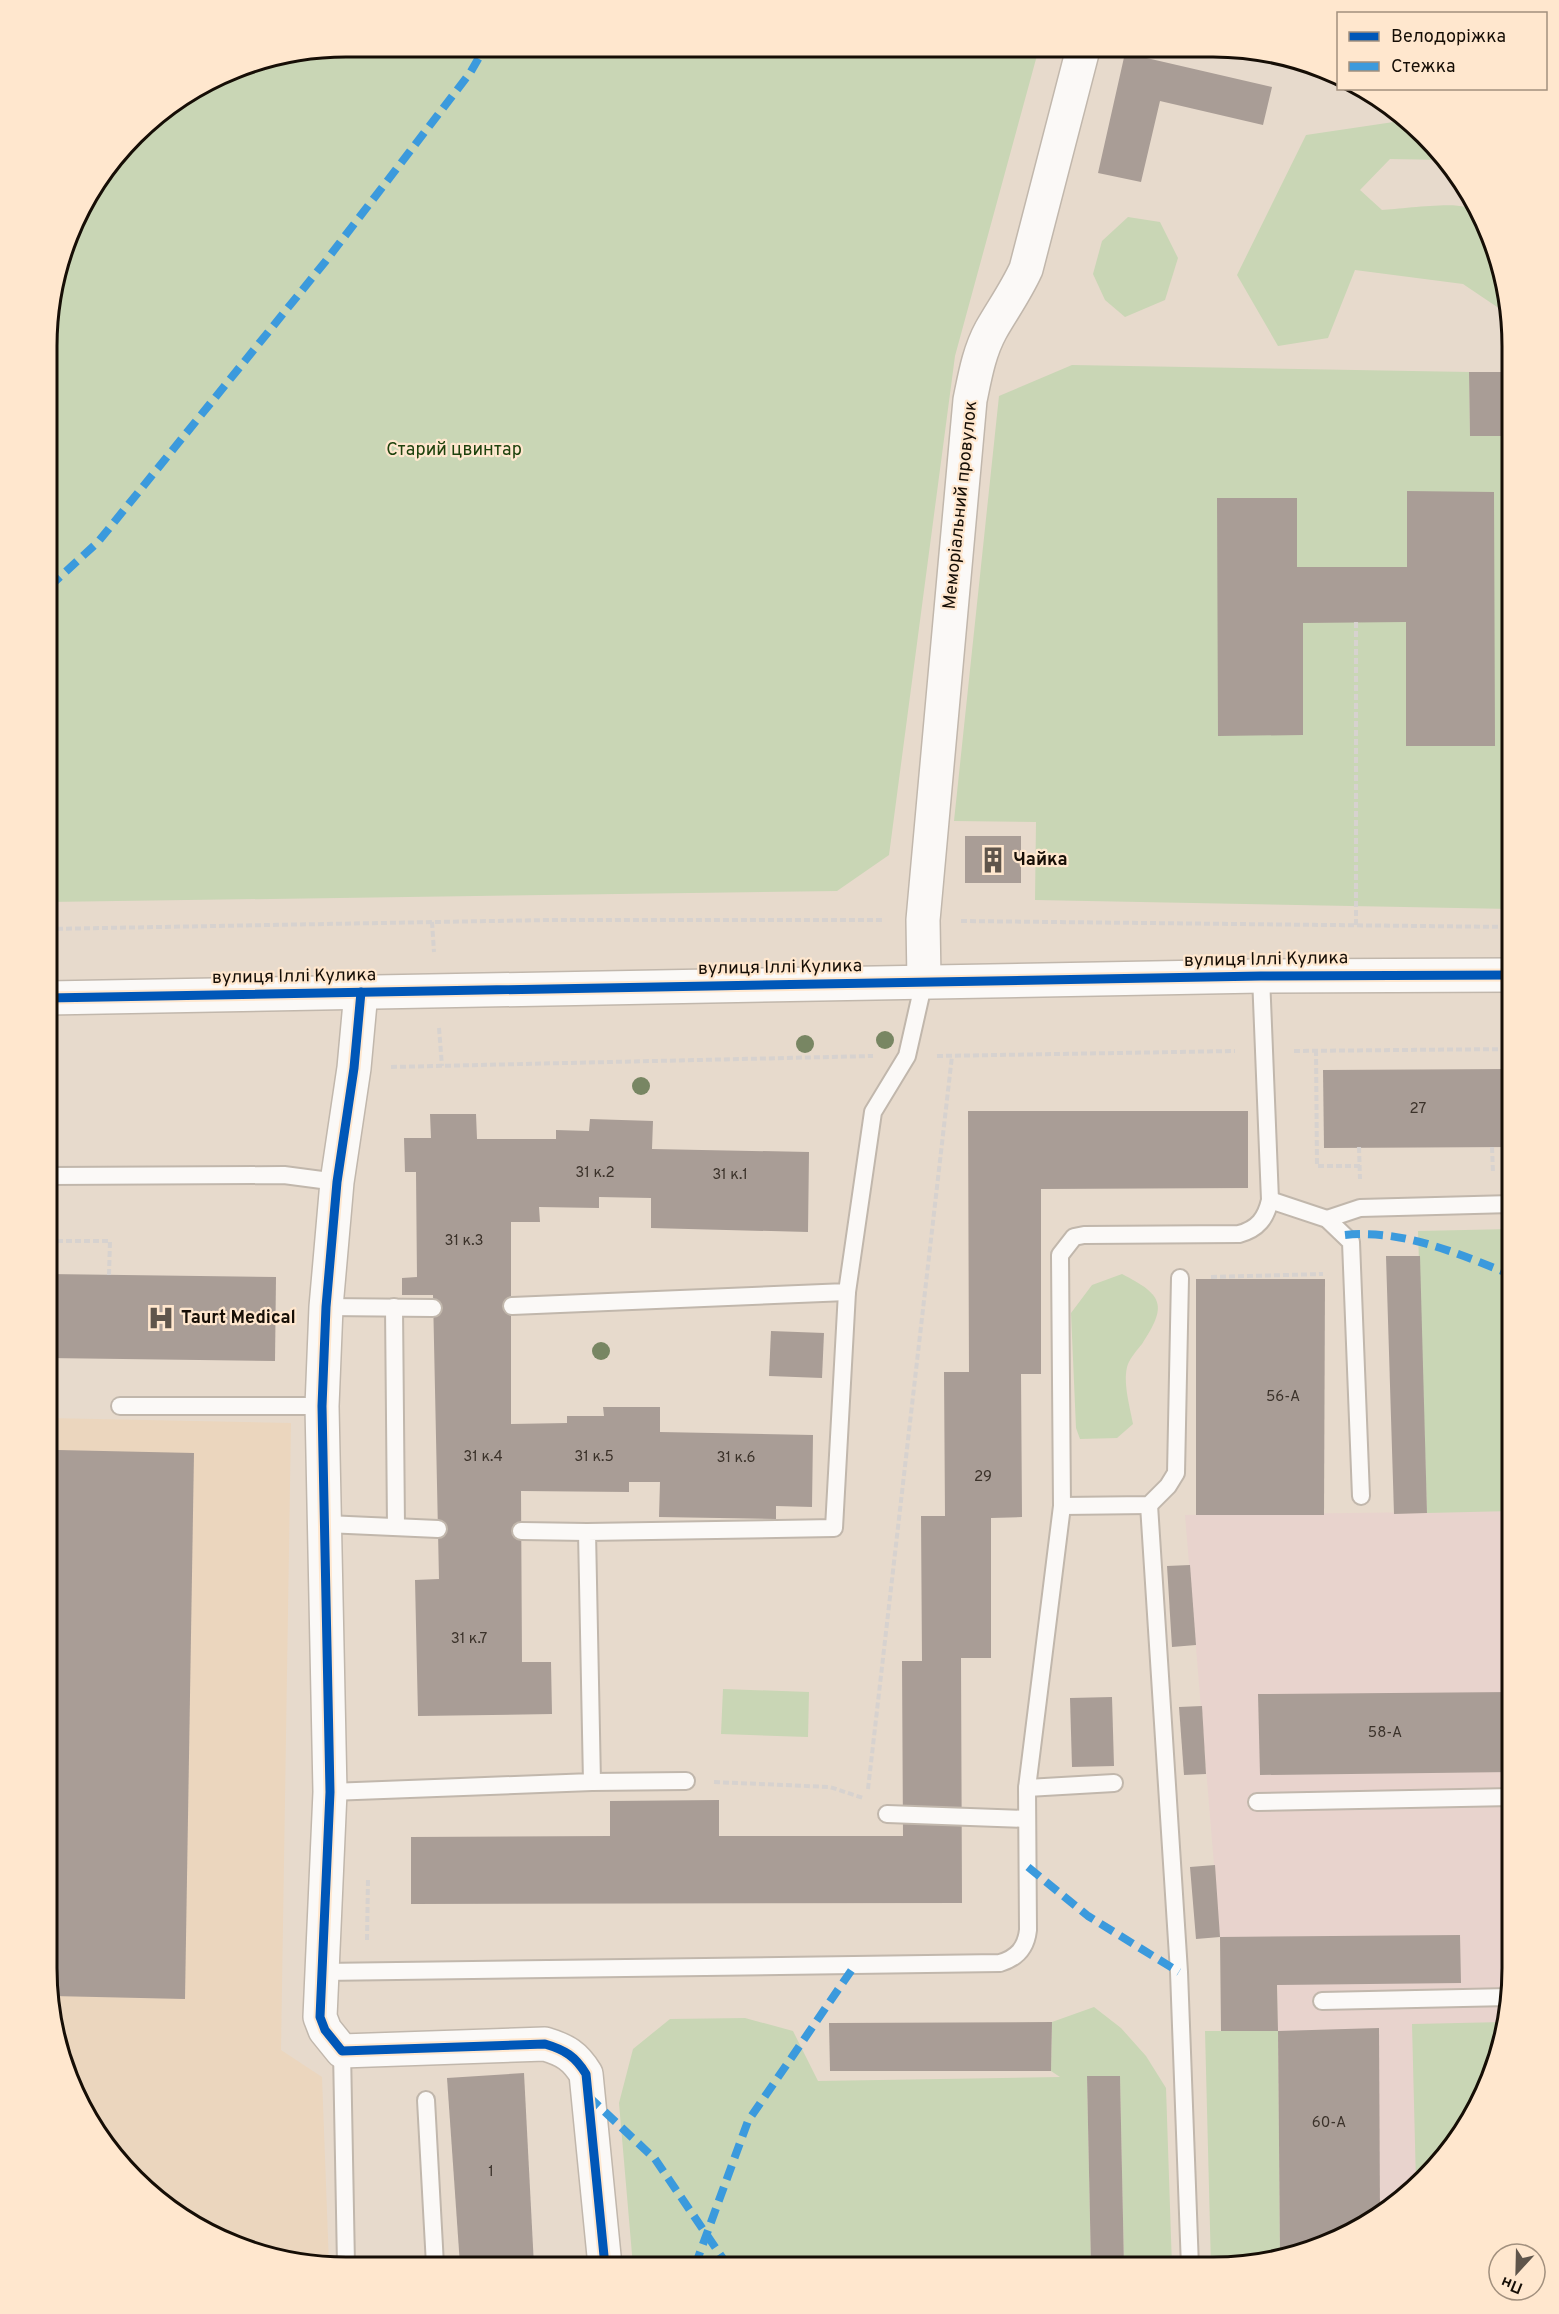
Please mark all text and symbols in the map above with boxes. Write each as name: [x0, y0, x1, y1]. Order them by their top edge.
legend: [1337, 12, 1547, 90]
text: Велодоріжка: [1391, 26, 1506, 49]
text: Стежка: [1391, 56, 1455, 79]
street label: Меморіальний провулок: [939, 400, 983, 610]
park label: Старий цвинтар: [386, 439, 522, 462]
building icon: Чайка: [978, 845, 1008, 875]
place label: Чайка: [1013, 849, 1068, 872]
street label: вулиця Іллі Кулика: [1184, 947, 1348, 973]
street label: вулиця Іллі Кулика: [698, 955, 862, 981]
street label: вулиця Іллі Кулика: [212, 964, 376, 990]
house number: 27: [1410, 1100, 1427, 1119]
house number: 31 к.2: [575, 1164, 615, 1183]
house number: 31 к.1: [712, 1166, 748, 1185]
house number: 31 к.3: [444, 1232, 484, 1251]
hospital icon: Taurt Medical: [146, 1303, 176, 1333]
place label: Taurt Medical: [181, 1307, 296, 1330]
house number: 56-А: [1266, 1388, 1300, 1407]
house number: 31 к.4: [463, 1448, 503, 1467]
house number: 31 к.5: [574, 1448, 614, 1467]
house number: 31 к.6: [716, 1449, 756, 1468]
house number: 29: [974, 1468, 992, 1487]
house number: 31 к.7: [451, 1630, 487, 1649]
house number: 58-А: [1368, 1724, 1402, 1743]
house number: 60-А: [1312, 2114, 1346, 2133]
house number: 1: [488, 2163, 494, 2182]
north arrow: [1487, 2242, 1547, 2302]
text: Пн: [1498, 2271, 1526, 2297]

